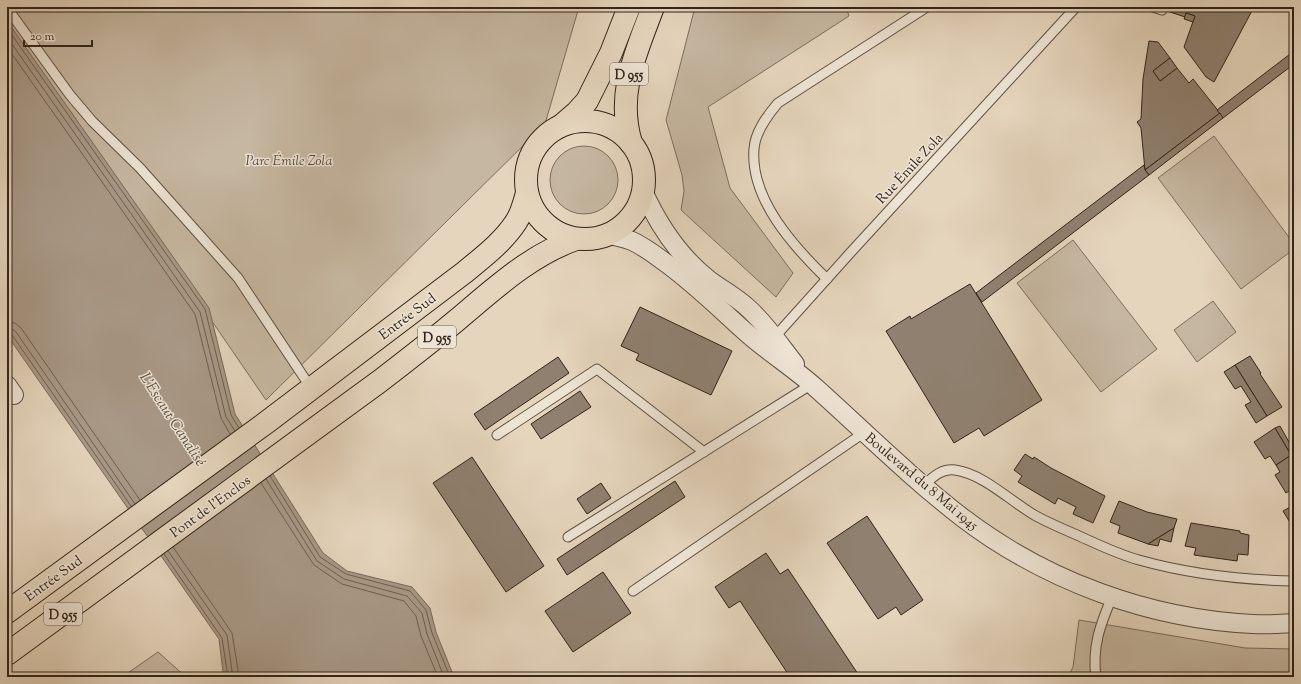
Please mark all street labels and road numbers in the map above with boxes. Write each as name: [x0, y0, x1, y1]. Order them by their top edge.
road number: D 955: [610, 63, 648, 85]
street label: Rue Émile Zola: [872, 129, 949, 209]
street label: Entrée Sud: [375, 289, 441, 346]
road number: D 955: [418, 326, 456, 348]
street label: Boulevard du 8 Mai 1945: [860, 429, 982, 536]
street label: Pont de l'Enclos: [167, 471, 256, 544]
street label: Entrée Sud: [21, 552, 87, 607]
road number: D 955: [44, 603, 82, 625]

